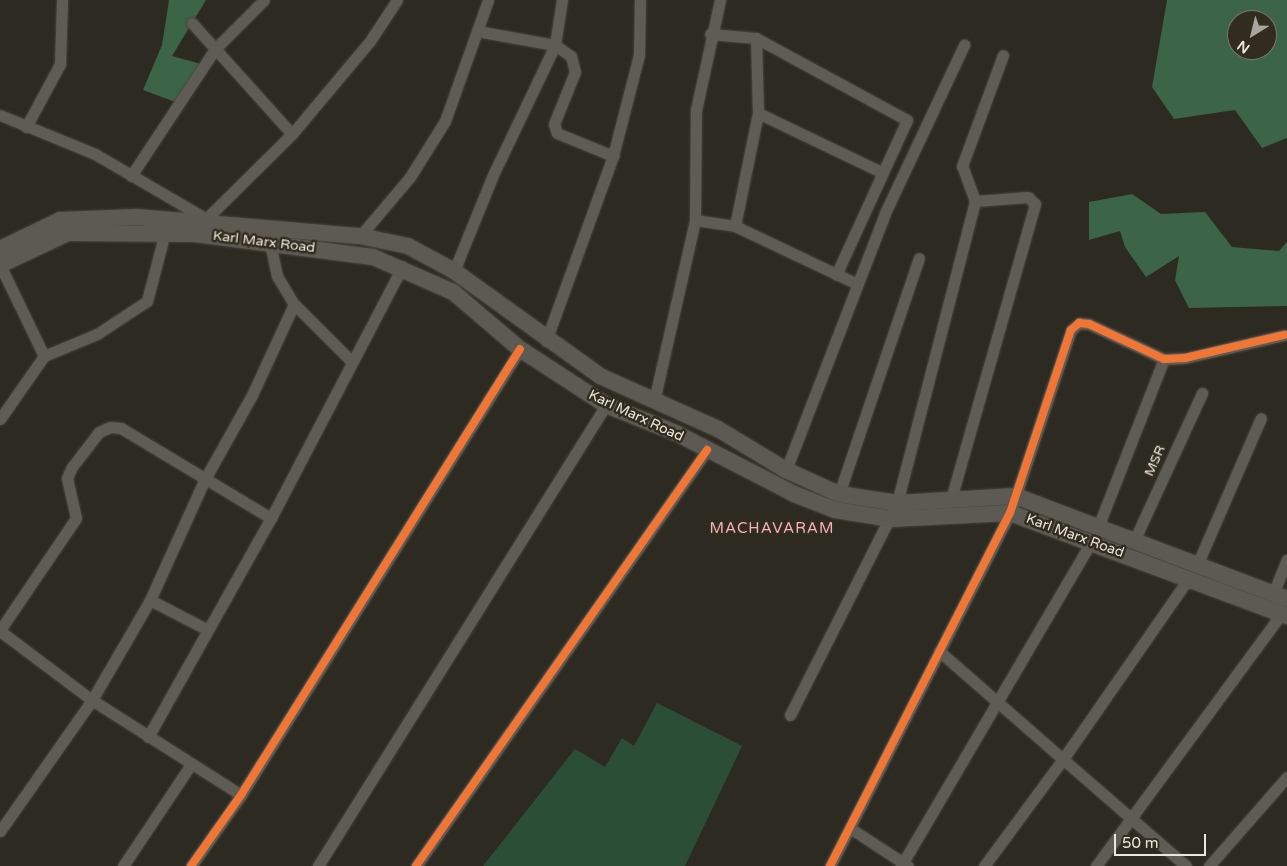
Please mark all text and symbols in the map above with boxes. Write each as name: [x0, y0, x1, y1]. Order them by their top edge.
north arrow: [1227, 10, 1277, 60]
text: N: [1234, 37, 1253, 57]
street label: Karl Marx Road: [212, 227, 316, 257]
street label: Karl Marx Road: [586, 387, 686, 445]
street label: MSR: [1141, 443, 1169, 479]
street label: Karl Marx Road: [1024, 511, 1126, 561]
district label: MACHAVARAM: [708, 520, 836, 538]
scale bar: [1117, 824, 1210, 856]
text: 50 m: [1122, 834, 1159, 852]

